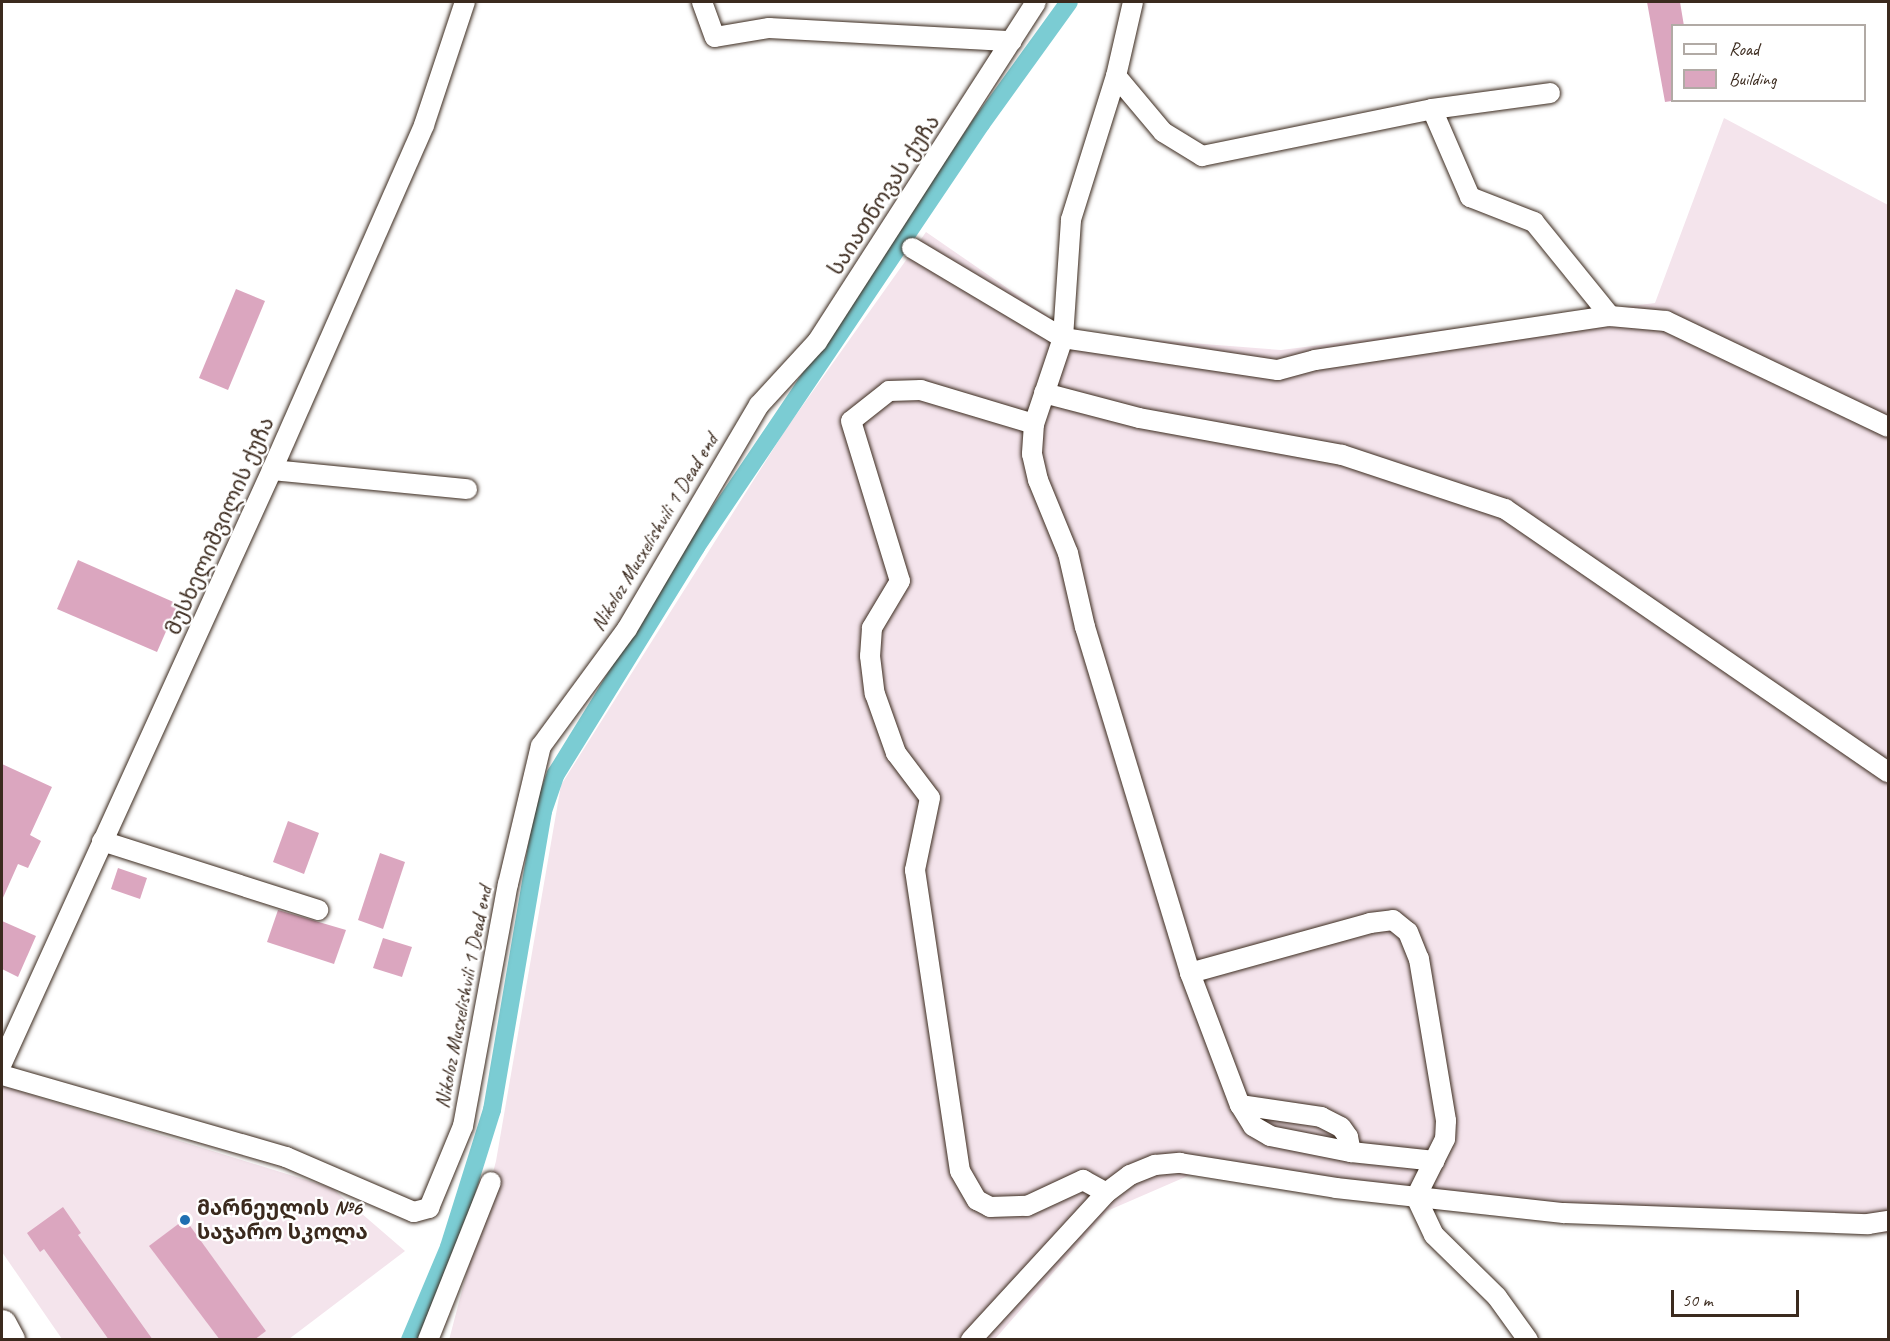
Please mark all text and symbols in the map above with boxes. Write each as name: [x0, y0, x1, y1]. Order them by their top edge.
legend: [1671, 24, 1866, 102]
text: Road: [1729, 38, 1759, 60]
text: Building: [1729, 68, 1776, 90]
street label: საიათნოვას ქუჩა: [823, 110, 945, 280]
street label: მუსხელიშვილის ქუჩა: [161, 413, 279, 639]
street label: Nikoloz Musxelishvili 1 Dead end: [585, 429, 723, 635]
street label: Nikoloz Musxelishvili 1 Dead end: [429, 884, 497, 1110]
place label: მარნეულის №6 საჯარო სკოლა: [197, 1195, 368, 1245]
marker: მარნეულის №6 საჯარო სკოლა: [178, 1213, 192, 1227]
scale bar: [1674, 1278, 1802, 1316]
text: 50 m: [1682, 1289, 1713, 1311]

